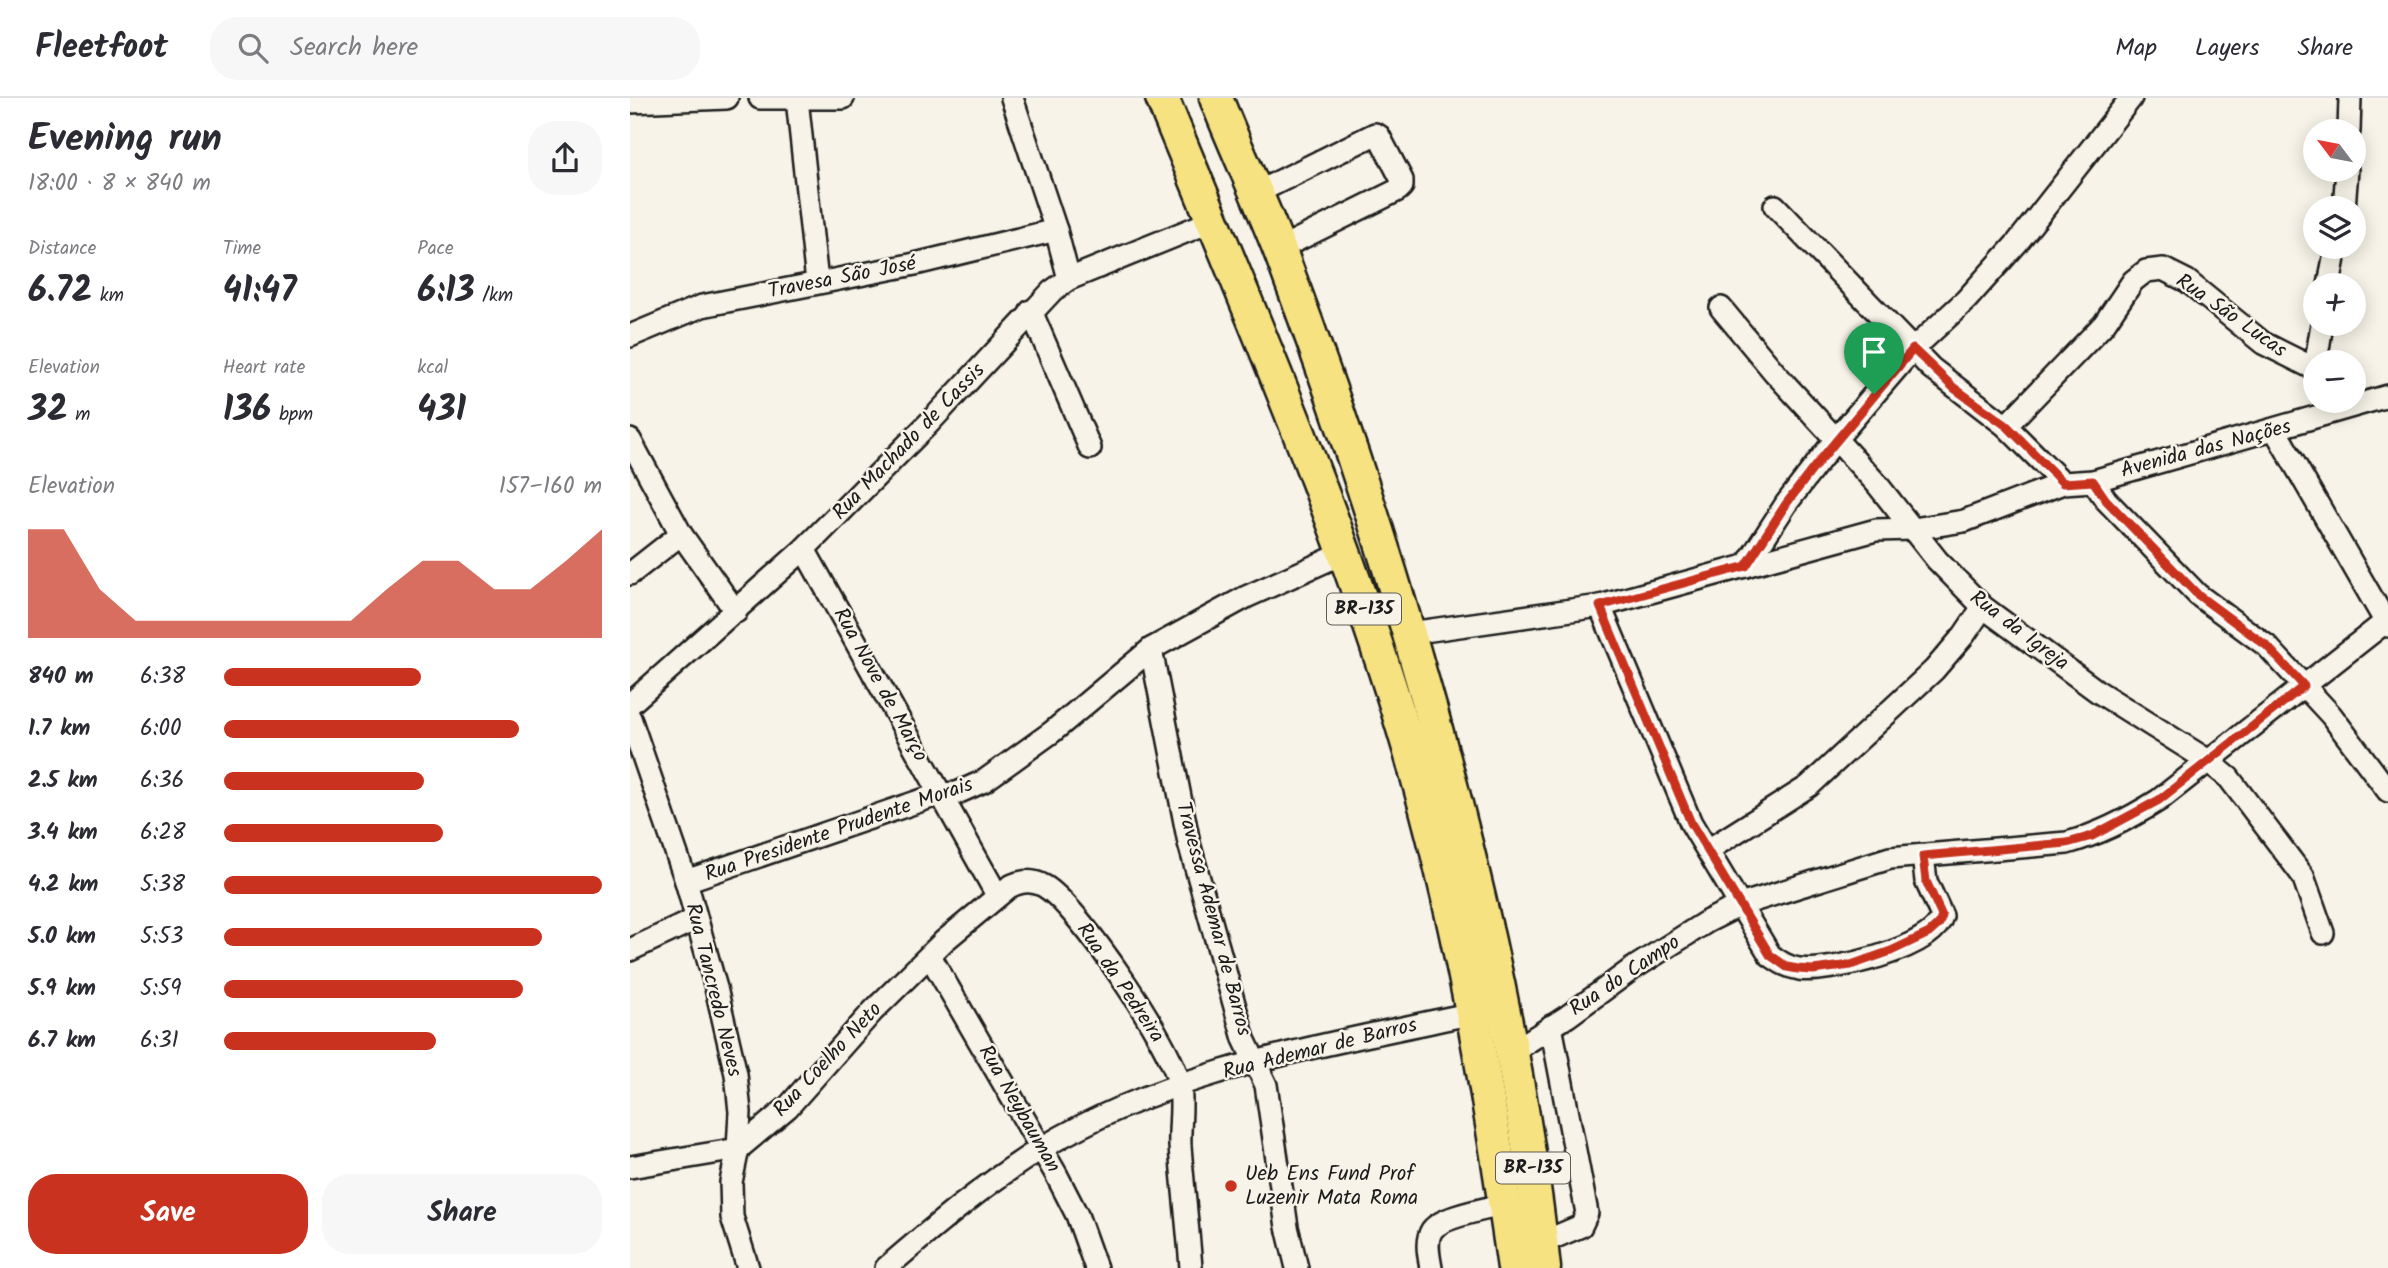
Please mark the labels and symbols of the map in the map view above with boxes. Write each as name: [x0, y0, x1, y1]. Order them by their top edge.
north arrow: [2303, 119, 2366, 182]
street label: Travesa São José: [765, 247, 920, 309]
street label: Rua São Lucas: [2169, 265, 2293, 367]
pin: [1844, 322, 1904, 394]
street label: Rua Machado de Cassis: [825, 355, 993, 528]
street label: Avenida das Nações: [2117, 410, 2295, 488]
street label: Rua da Igreja: [1962, 582, 2076, 680]
road number: BR-135: [1327, 594, 1401, 624]
street label: Rua Nove de Março: [824, 602, 936, 768]
street label: Rua Presidente Prudente Morais: [700, 768, 978, 891]
street label: Travessa Ademar de Barros: [1166, 798, 1260, 1040]
street label: Rua Tancredo Neves: [675, 900, 751, 1080]
street label: Rua da Pedreira: [1067, 916, 1173, 1050]
street label: Rua do Campo: [1563, 927, 1687, 1025]
street label: Rua Coelho Neto: [766, 995, 890, 1125]
street label: Rua Ademar de Barros: [1219, 1009, 1421, 1089]
street label: Rua Neybauman: [969, 1039, 1069, 1179]
road number: BR-135: [1496, 1152, 1570, 1184]
place label: Ueb Ens Fund Prof Luzenir Mata Roma: [1245, 1158, 1418, 1215]
marker: Ueb Ens Fund Prof Luzenir Mata Roma: [1223, 1178, 1239, 1194]

